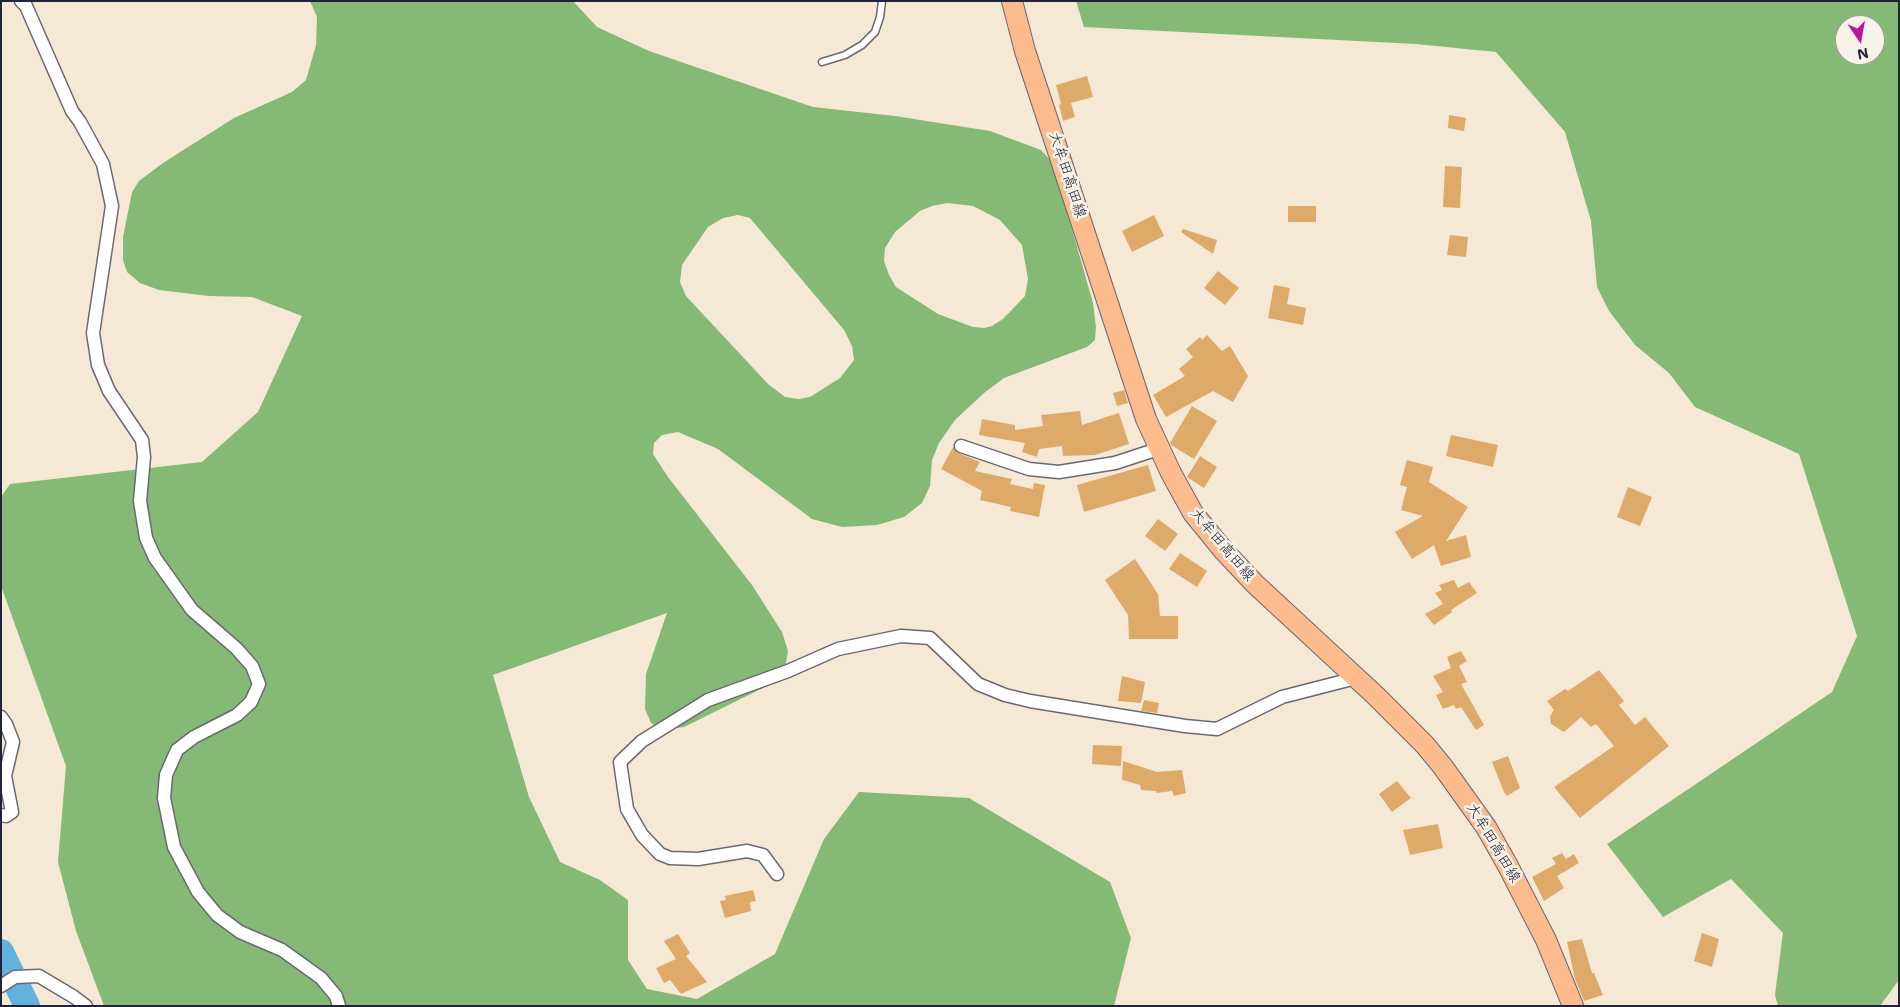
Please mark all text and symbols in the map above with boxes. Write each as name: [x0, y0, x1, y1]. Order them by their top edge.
north arrow: [1835, 15, 1885, 65]
text: N: [1856, 44, 1870, 64]
street label: 大牟田高田線: [1045, 129, 1089, 221]
street label: 大牟田高田線: [1186, 505, 1258, 585]
street label: 大牟田高田線: [1462, 800, 1524, 886]

